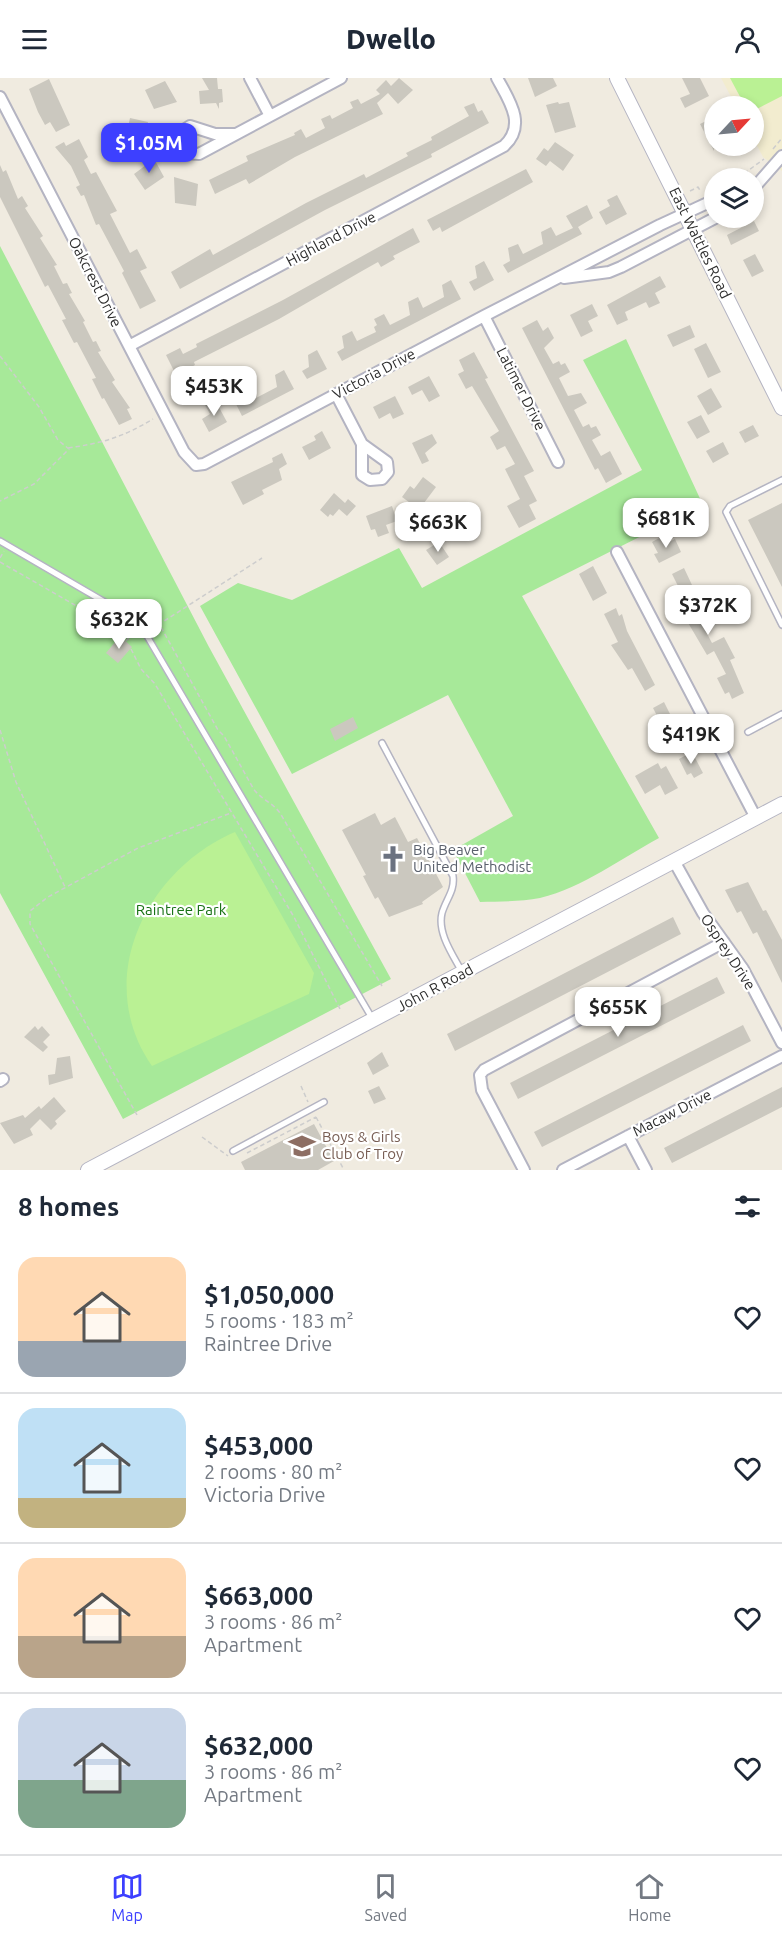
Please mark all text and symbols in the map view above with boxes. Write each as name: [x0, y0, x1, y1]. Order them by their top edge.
icon: menu: [18, 23, 51, 56]
icon: person: [731, 23, 764, 56]
text: Dwello: [346, 24, 436, 54]
north arrow: [704, 96, 764, 156]
map controls: [704, 96, 764, 228]
pin: $1.05M: [100, 123, 198, 174]
text: $1.05M: [115, 131, 183, 154]
button: layers: [704, 168, 764, 228]
street label: East Wattles Road: [666, 184, 735, 301]
street label: Highland Drive: [283, 208, 379, 269]
street label: Oakcrest Drive: [65, 234, 125, 330]
street label: Latimer Drive: [493, 344, 550, 433]
street label: Victoria Drive: [330, 345, 418, 402]
pin: $453K: [172, 366, 256, 417]
text: $453K: [185, 374, 243, 397]
pin: $681K: [624, 498, 708, 549]
pin: $663K: [396, 502, 480, 553]
text: $681K: [637, 506, 695, 529]
text: $663K: [409, 510, 467, 533]
pin: $372K: [666, 585, 750, 636]
text: $372K: [679, 593, 737, 616]
pin: $632K: [77, 599, 161, 650]
text: $632K: [90, 607, 148, 630]
pin: $419K: [649, 714, 733, 765]
text: $419K: [662, 722, 720, 745]
place label: Big Beaver United Methodist: [413, 841, 531, 875]
church icon: Big Beaver United Methodist: [378, 844, 408, 874]
park label: Raintree Park: [136, 901, 227, 918]
street label: Osprey Drive: [698, 911, 759, 993]
street label: John R Road: [394, 960, 476, 1015]
pin: $655K: [576, 987, 660, 1038]
text: $655K: [589, 995, 647, 1018]
street label: Macaw Drive: [630, 1085, 714, 1140]
place label: Boys & Girls Club of Troy: [322, 1128, 403, 1162]
school or university icon: Boys & Girls Club of Troy: [287, 1131, 317, 1161]
icon: filters: [731, 1190, 764, 1223]
text: 8 homes: [18, 1192, 119, 1221]
text: $1,050,000: [204, 1280, 334, 1309]
icon: home: [66, 1281, 138, 1353]
icon: heart: [731, 1301, 764, 1334]
text: 5 rooms · 183 m²: [204, 1309, 354, 1332]
text: Raintree Drive: [204, 1332, 332, 1355]
text: $453,000: [204, 1431, 313, 1460]
icon: home: [66, 1432, 138, 1504]
icon: heart: [731, 1452, 764, 1485]
text: 2 rooms · 80 m²: [204, 1460, 342, 1483]
text: Victoria Drive: [204, 1483, 326, 1506]
text: $663,000: [204, 1581, 313, 1610]
icon: home: [66, 1582, 138, 1654]
icon: heart: [731, 1602, 764, 1635]
text: 3 rooms · 86 m²: [204, 1610, 342, 1633]
text: Apartment: [204, 1633, 302, 1656]
text: $632,000: [204, 1731, 313, 1760]
icon: home: [66, 1732, 138, 1804]
icon: heart: [731, 1752, 764, 1785]
text: 3 rooms · 86 m²: [204, 1760, 342, 1783]
text: Apartment: [204, 1783, 302, 1806]
tab: Map: [111, 1870, 144, 1924]
tab: Saved: [365, 1870, 407, 1924]
tab: Home: [628, 1870, 671, 1924]

